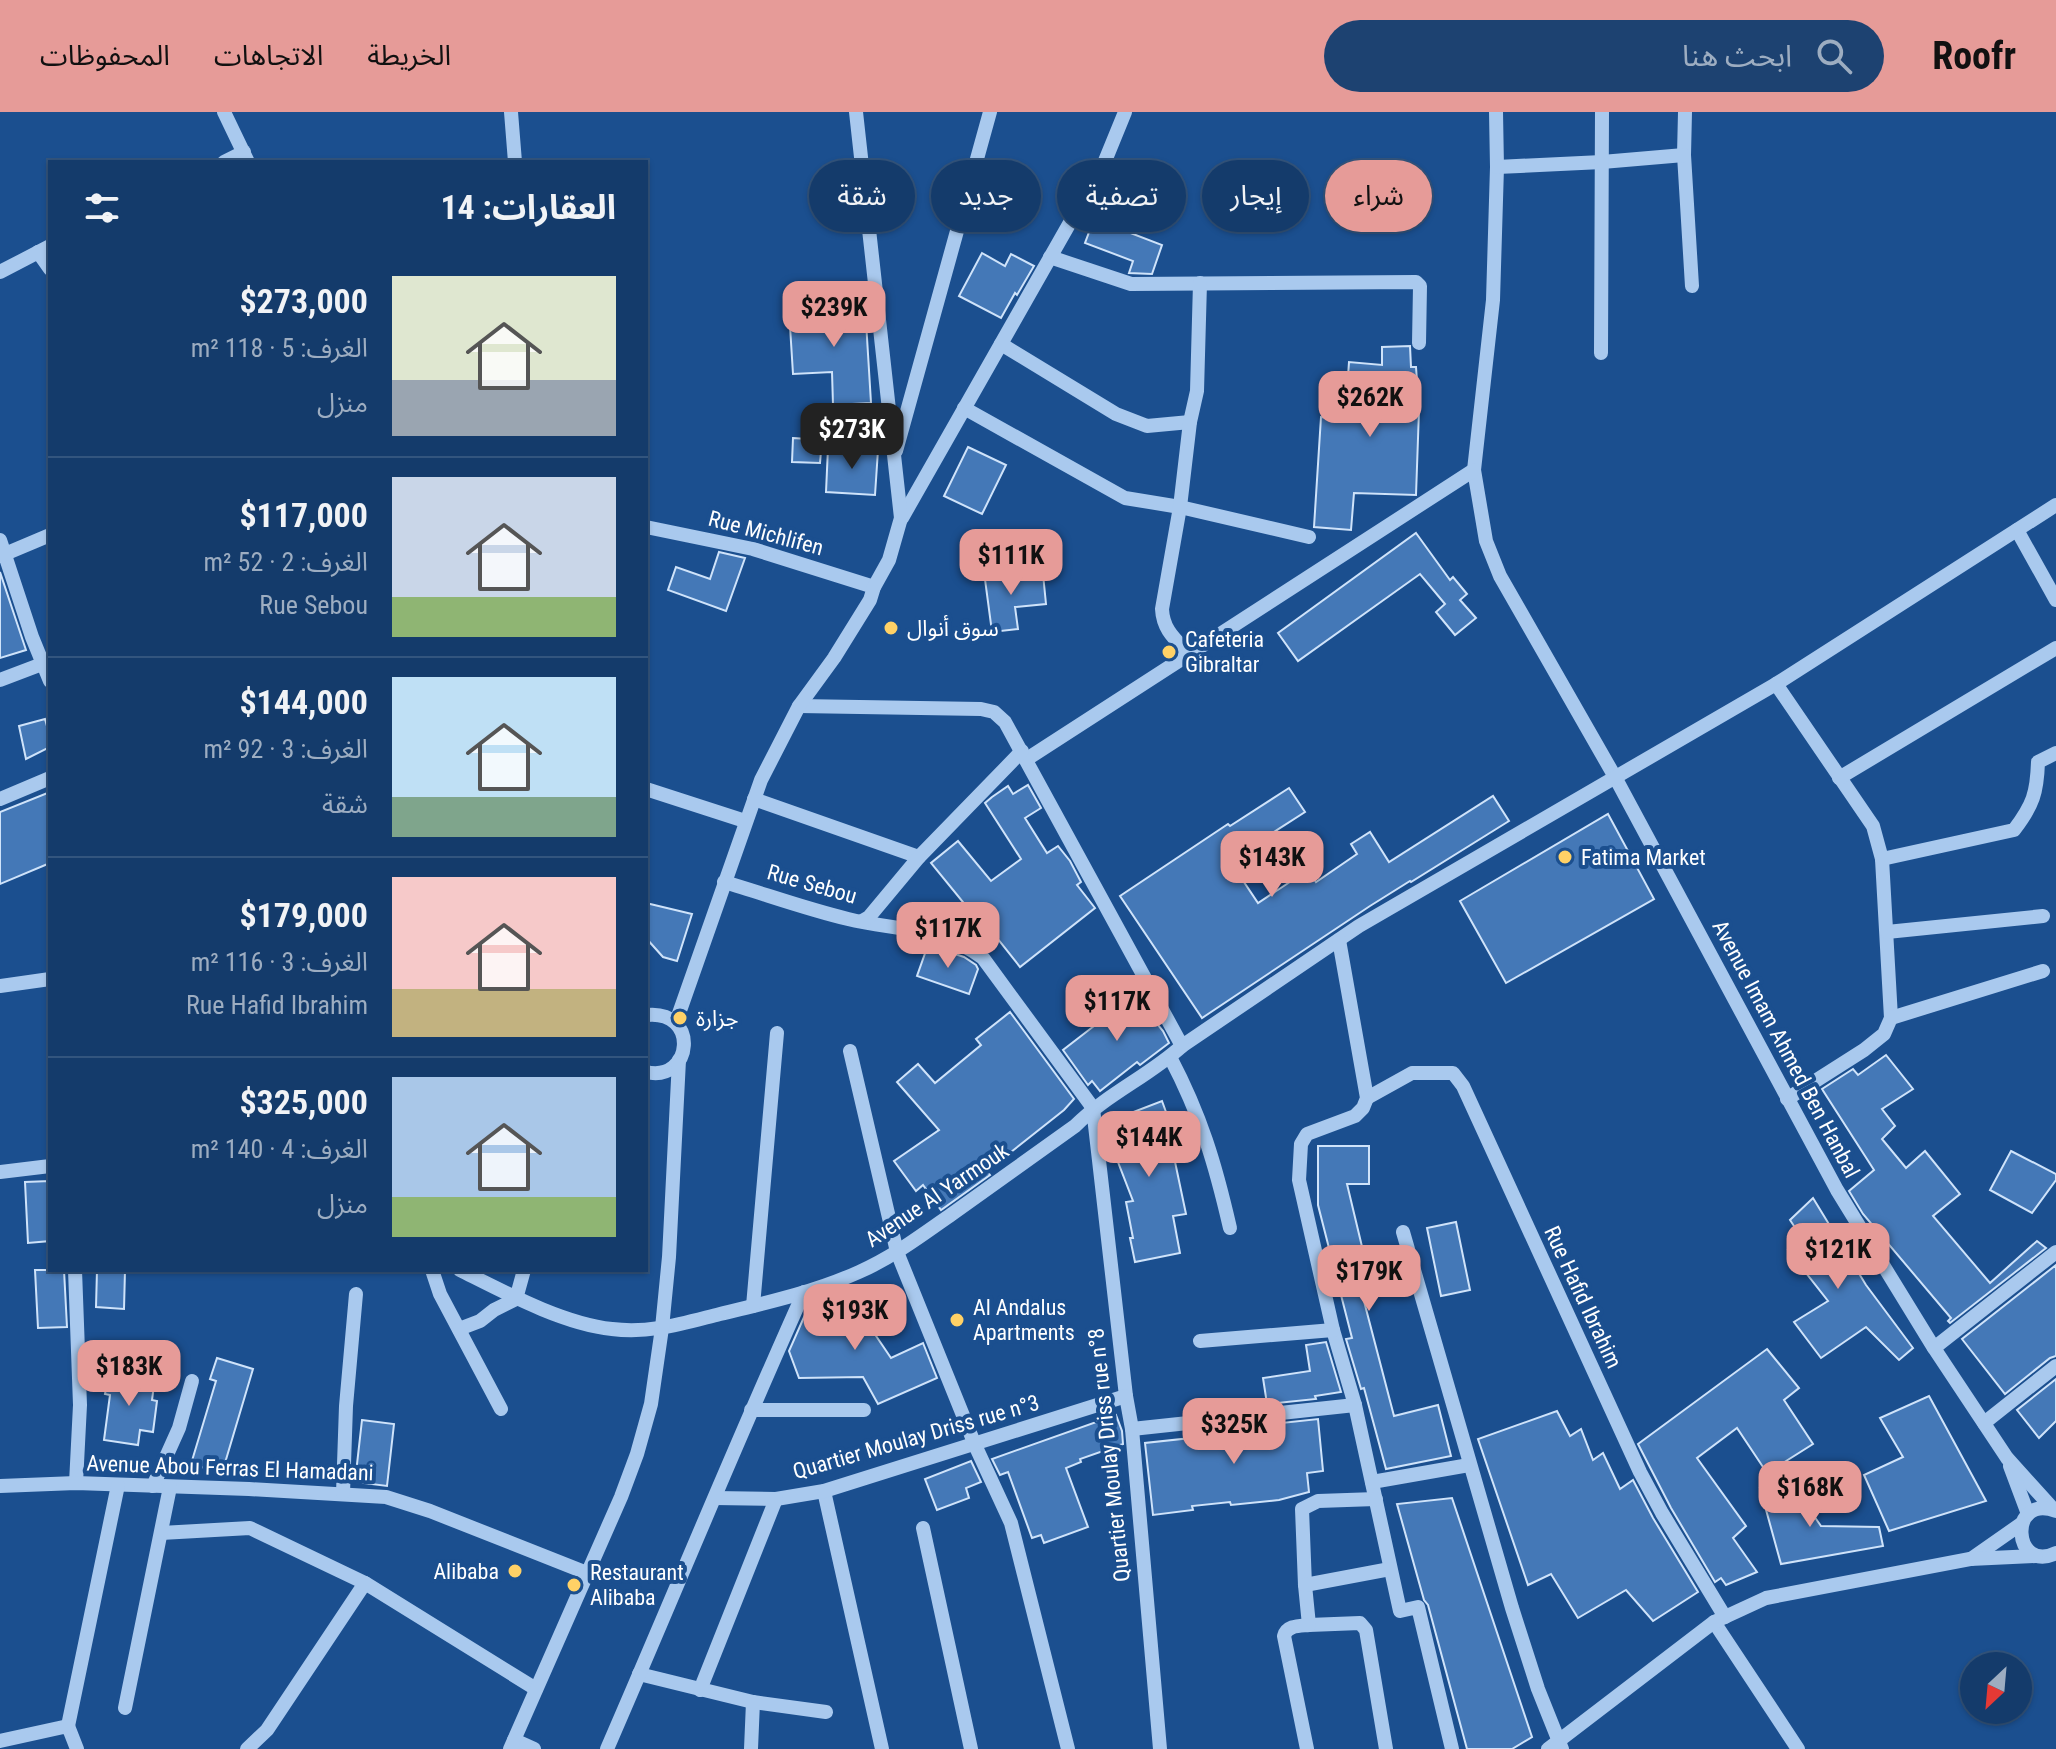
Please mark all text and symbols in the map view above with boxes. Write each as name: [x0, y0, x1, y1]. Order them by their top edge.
search box: [1324, 20, 1884, 92]
icon: search: [1812, 34, 1856, 78]
text: Roofr: [1932, 34, 2016, 78]
text: ابحث هنا: [1682, 38, 1792, 73]
text: المحفوظات: [40, 39, 170, 72]
text: الاتجاهات: [214, 39, 323, 72]
text: الخريطة: [367, 39, 451, 72]
chip: شقة: [809, 160, 915, 232]
chip: جديد: [931, 160, 1041, 232]
chip: تصفية: [1057, 160, 1186, 232]
chip: إيجار: [1202, 160, 1309, 232]
chip: شراء: [1325, 160, 1432, 232]
icon: filters: [80, 186, 124, 230]
text: العقارات: 14: [440, 187, 616, 227]
text: $273,000: [239, 281, 368, 321]
pin: $239K: [778, 281, 890, 349]
text: $239K: [801, 292, 867, 322]
icon: home: [456, 308, 552, 404]
text: الغرف: 5 · 118 m²: [191, 333, 368, 363]
pin: $262K: [1314, 371, 1426, 439]
text: $262K: [1337, 382, 1403, 412]
text: منزل: [317, 388, 368, 418]
pin: $273K: [796, 403, 908, 471]
text: $273K: [819, 414, 885, 444]
text: $117,000: [239, 495, 368, 535]
street label: Rue Michlifen: [706, 506, 826, 560]
icon: home: [456, 509, 552, 605]
pin: $111K: [955, 529, 1067, 597]
text: $111K: [978, 540, 1044, 570]
text: الغرف: 2 · 52 m²: [203, 547, 368, 577]
text: Rue Sebou: [259, 590, 368, 620]
place label: سوق أنوال: [907, 615, 999, 641]
marker: سوق أنوال: [882, 619, 900, 637]
place label: Cafeteria Gibraltar: [1185, 627, 1264, 677]
marker: Cafeteria Gibraltar: [1160, 643, 1178, 661]
text: $144,000: [239, 682, 368, 722]
icon: home: [456, 709, 552, 805]
text: الغرف: 3 · 92 m²: [203, 734, 368, 764]
text: شقة: [322, 789, 368, 819]
pin: $143K: [1216, 831, 1328, 899]
text: $143K: [1239, 842, 1305, 872]
place label: Fatima Market: [1581, 845, 1706, 870]
marker: Fatima Market: [1556, 848, 1574, 866]
street label: Rue Sebou: [764, 859, 860, 909]
text: $179,000: [239, 895, 368, 935]
pin: $117K: [892, 902, 1004, 970]
icon: home: [456, 909, 552, 1005]
text: $117K: [915, 913, 981, 943]
street label: Avenue Imam Ahmed Ben Hanbal: [1707, 916, 1865, 1182]
text: الغرف: 3 · 116 m²: [191, 947, 368, 977]
pin: $117K: [1061, 975, 1173, 1043]
text: $117K: [1084, 986, 1150, 1016]
text: Rue Hafid Ibrahim: [186, 990, 368, 1020]
place label: جزارة: [696, 1006, 739, 1032]
marker: جزارة: [671, 1009, 689, 1027]
text: $325,000: [239, 1082, 368, 1122]
icon: home: [456, 1109, 552, 1205]
pin: $144K: [1093, 1111, 1205, 1179]
text: $144K: [1116, 1122, 1182, 1152]
text: الغرف: 4 · 140 m²: [191, 1134, 368, 1164]
street label: Avenue Al Yarmouk: [861, 1138, 1013, 1252]
text: منزل: [317, 1189, 368, 1219]
street label: Rue Hafid Ibrahim: [1539, 1222, 1627, 1372]
pin: $121K: [1782, 1223, 1894, 1291]
text: $121K: [1805, 1234, 1871, 1264]
pin: $179K: [1313, 1245, 1425, 1313]
text: $179K: [1336, 1256, 1402, 1286]
pin: $193K: [799, 1284, 911, 1352]
text: $193K: [822, 1295, 888, 1325]
place label: Al Andalus Apartments: [973, 1295, 1075, 1345]
marker: Al Andalus Apartments: [948, 1311, 966, 1329]
street label: Quartier Moulay Driss rue n°8: [1083, 1327, 1135, 1583]
pin: $183K: [73, 1340, 185, 1408]
text: $183K: [96, 1351, 162, 1381]
street label: Quartier Moulay Driss rue n°3: [790, 1390, 1042, 1484]
pin: $325K: [1178, 1398, 1290, 1466]
text: $325K: [1201, 1409, 1267, 1439]
street label: Avenue Abou Ferras El Hamadani: [86, 1450, 374, 1486]
pin: $168K: [1754, 1461, 1866, 1529]
text: $168K: [1777, 1472, 1843, 1502]
place label: Alibaba: [433, 1559, 499, 1584]
place label: Restaurant Alibaba: [590, 1560, 684, 1610]
marker: Alibaba: [506, 1562, 524, 1580]
marker: Restaurant Alibaba: [565, 1576, 583, 1594]
north arrow: [1960, 1652, 2032, 1724]
map controls: [1960, 1652, 2032, 1724]

